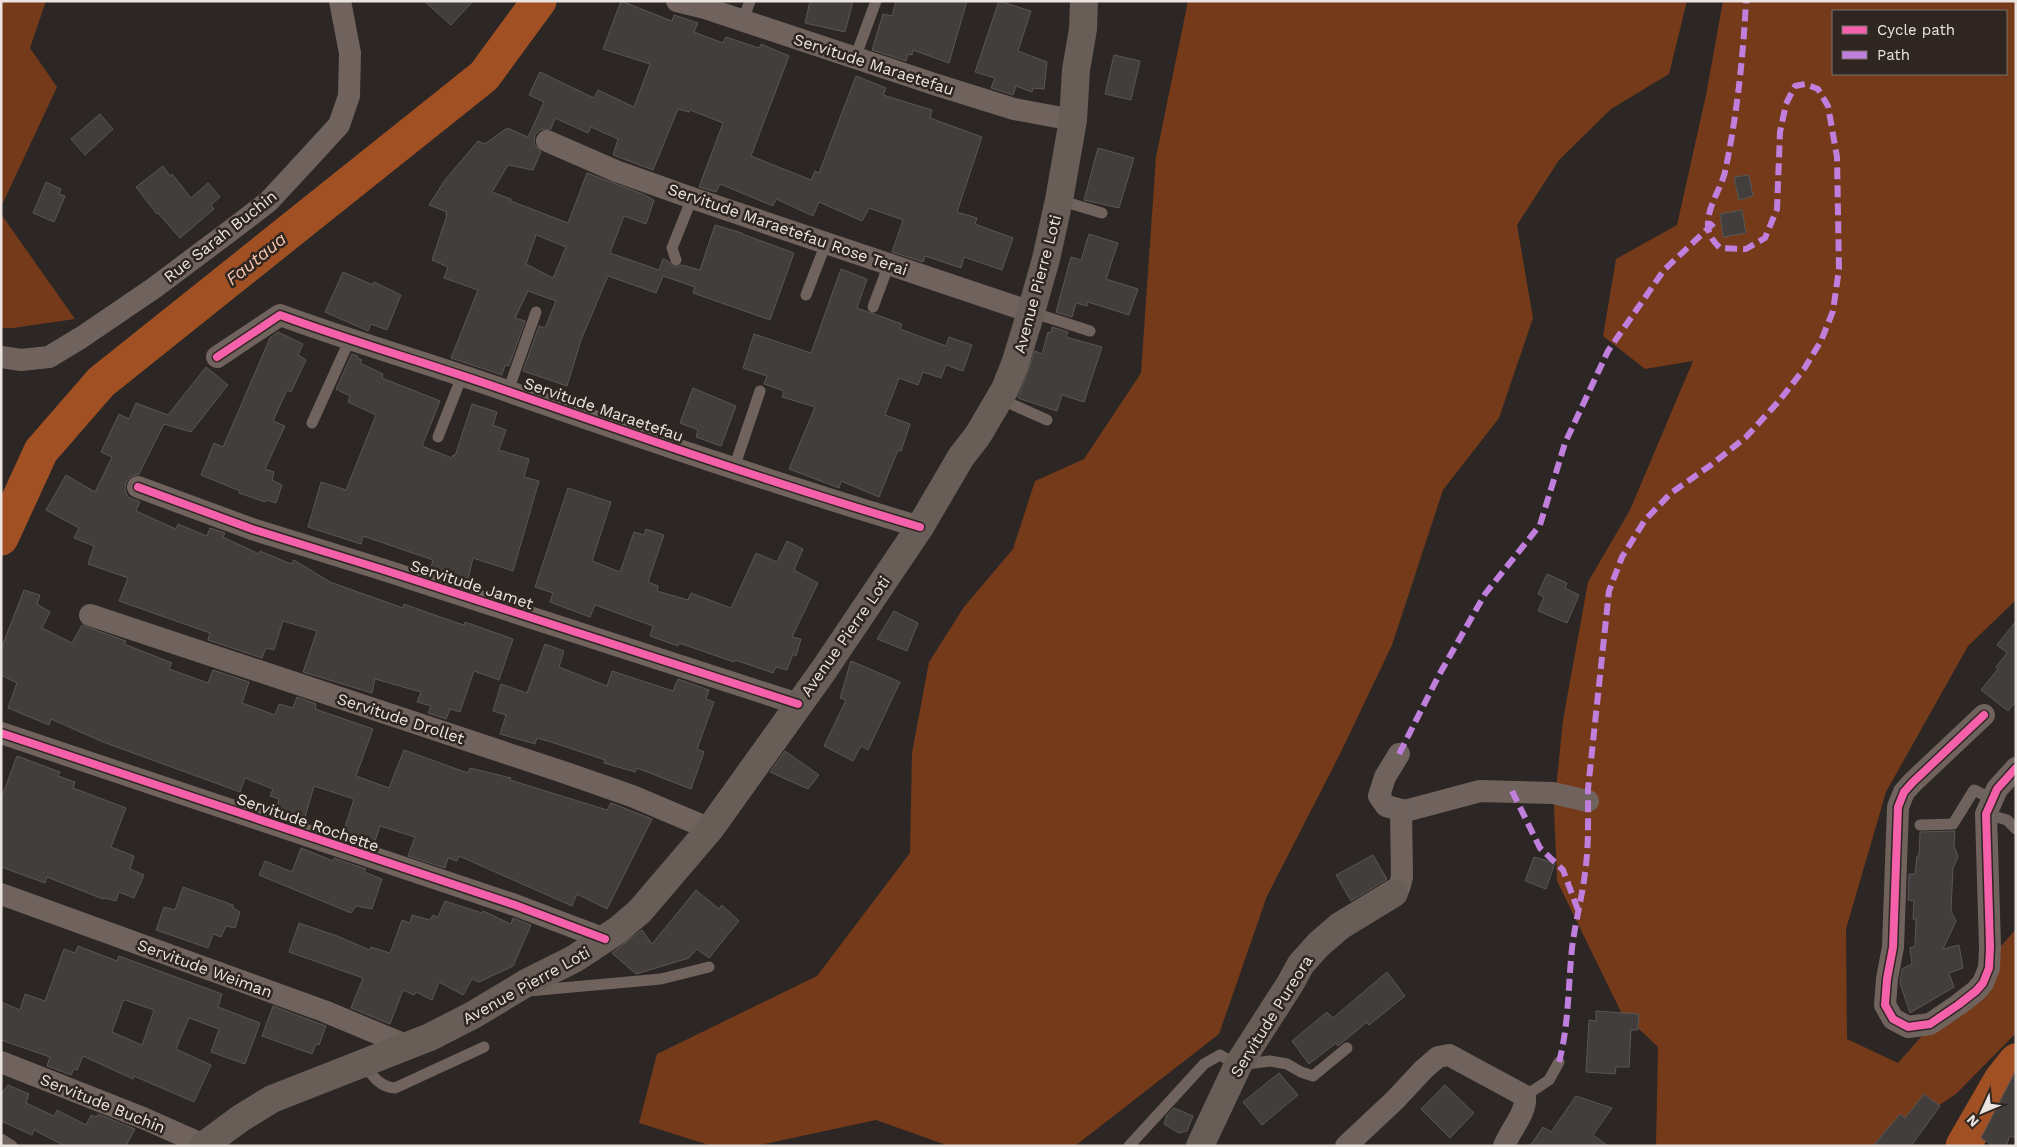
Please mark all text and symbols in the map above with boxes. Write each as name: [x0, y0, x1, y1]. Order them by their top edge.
legend: [1832, 10, 2007, 75]
text: Cycle path: [1877, 21, 1955, 39]
street label: Servitude Maraetefau: [791, 30, 956, 99]
text: Path: [1877, 46, 1910, 64]
street label: Servitude Maraetefau Rose Terai: [665, 179, 910, 280]
street label: Rue Sarah Buchin: [160, 186, 281, 286]
street label: Avenue Pierre Loti: [1010, 213, 1065, 355]
water label: Fautaua: [221, 228, 290, 289]
street label: Servitude Maraetefau: [522, 373, 686, 446]
street label: Servitude Jamet: [408, 556, 536, 613]
street label: Avenue Pierre Loti: [797, 572, 894, 700]
street label: Servitude Drollet: [335, 689, 467, 748]
street label: Servitude Rochette: [234, 789, 382, 856]
street label: Servitude Weiman: [135, 935, 275, 1002]
street label: Avenue Pierre Loti: [459, 943, 593, 1028]
street label: Servitude Pureora: [1226, 952, 1317, 1081]
street label: Servitude Buchin: [37, 1070, 168, 1137]
north arrow: [1957, 1087, 2007, 1137]
text: N: [1963, 1112, 1982, 1130]

